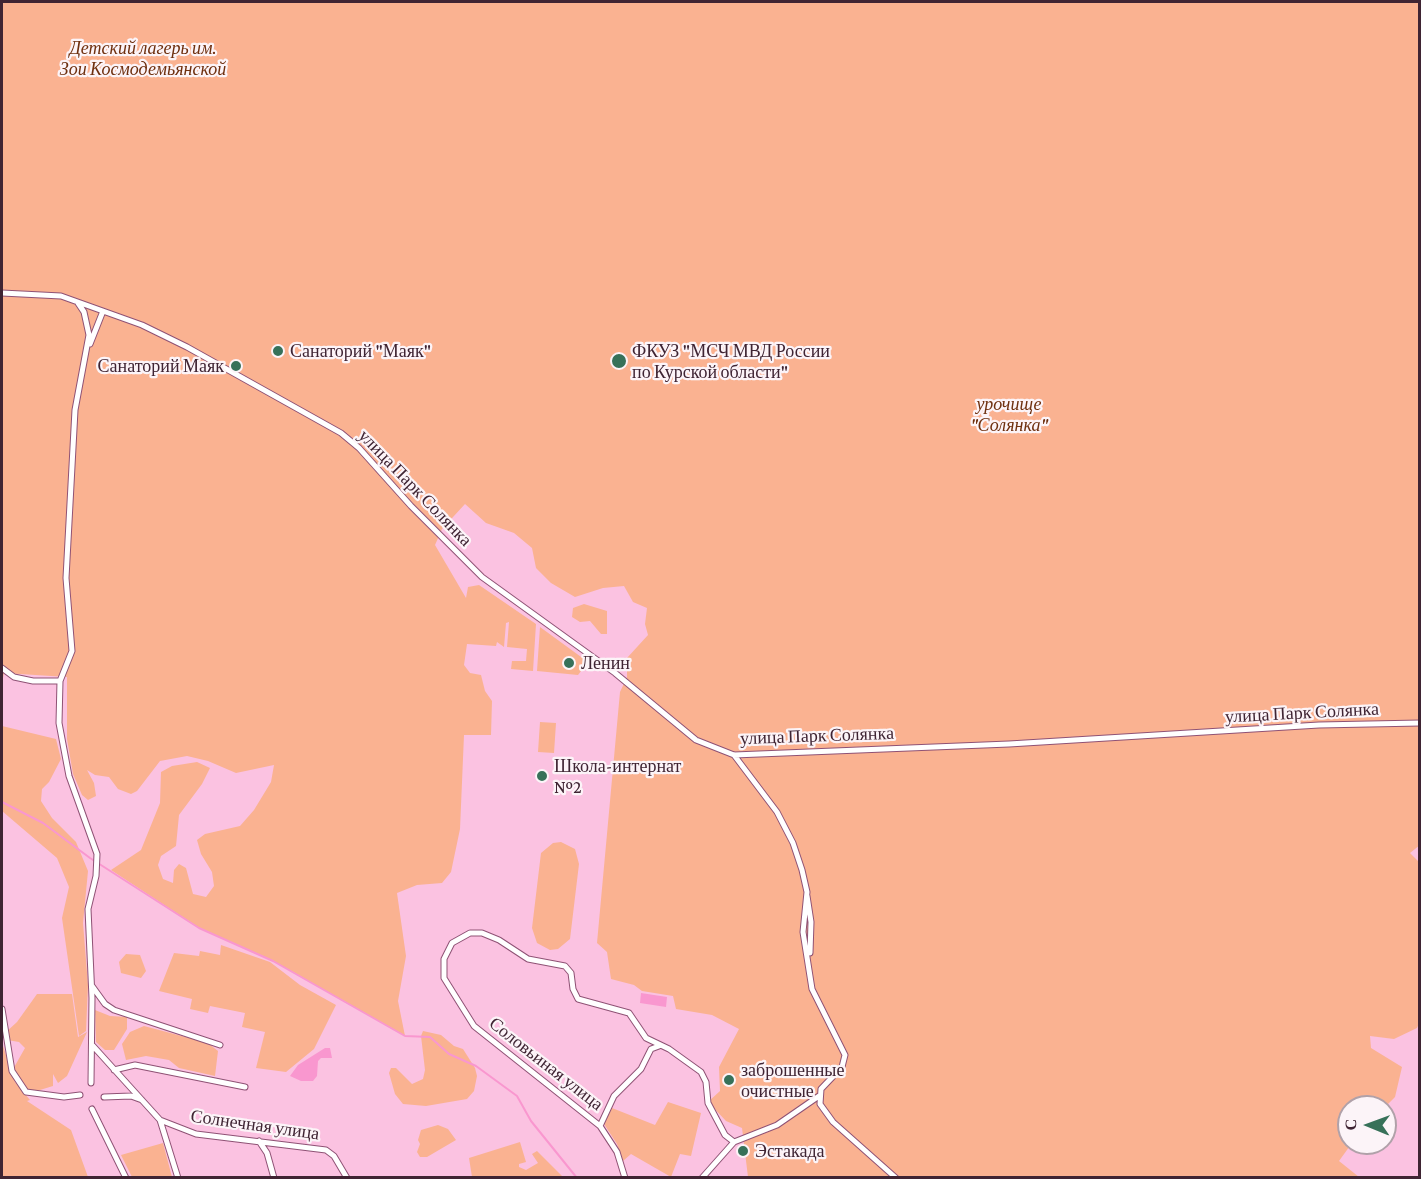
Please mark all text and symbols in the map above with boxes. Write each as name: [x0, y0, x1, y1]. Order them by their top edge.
park label: Детский лагерь им. Зои Космодемьянской: [60, 37, 226, 80]
place label: Санаторий "Маяк": [290, 340, 431, 362]
place label: ФКУЗ "МСЧ МВД России по Курской области": [632, 340, 830, 382]
marker: Санаторий "Маяк": [271, 344, 285, 358]
marker: ФКУЗ "МСЧ МВД России по Курской области": [610, 352, 628, 370]
place label: Санаторий Маяк: [98, 355, 224, 377]
marker: Санаторий Маяк: [229, 359, 243, 373]
park label: урочище "Солянка": [970, 393, 1048, 436]
street label: улица Парк Солянка: [354, 425, 476, 551]
place label: Ленин: [581, 652, 630, 674]
marker: Ленин: [562, 656, 576, 670]
street label: улица Парк Солянка: [1225, 698, 1379, 728]
street label: улица Парк Солянка: [740, 723, 894, 749]
place label: Школа-интернат №2: [554, 755, 681, 798]
marker: Школа-интернат №2: [535, 769, 549, 783]
street label: Соловьиная улица: [485, 1013, 607, 1115]
place label: заброшенные очистные: [741, 1059, 844, 1102]
marker: заброшенные очистные: [722, 1073, 736, 1087]
north arrow: [1337, 1095, 1397, 1155]
street label: Солнечная улица: [189, 1105, 321, 1145]
text: С: [1342, 1119, 1359, 1131]
place label: Эстакада: [755, 1140, 825, 1162]
marker: Эстакада: [736, 1144, 750, 1158]

